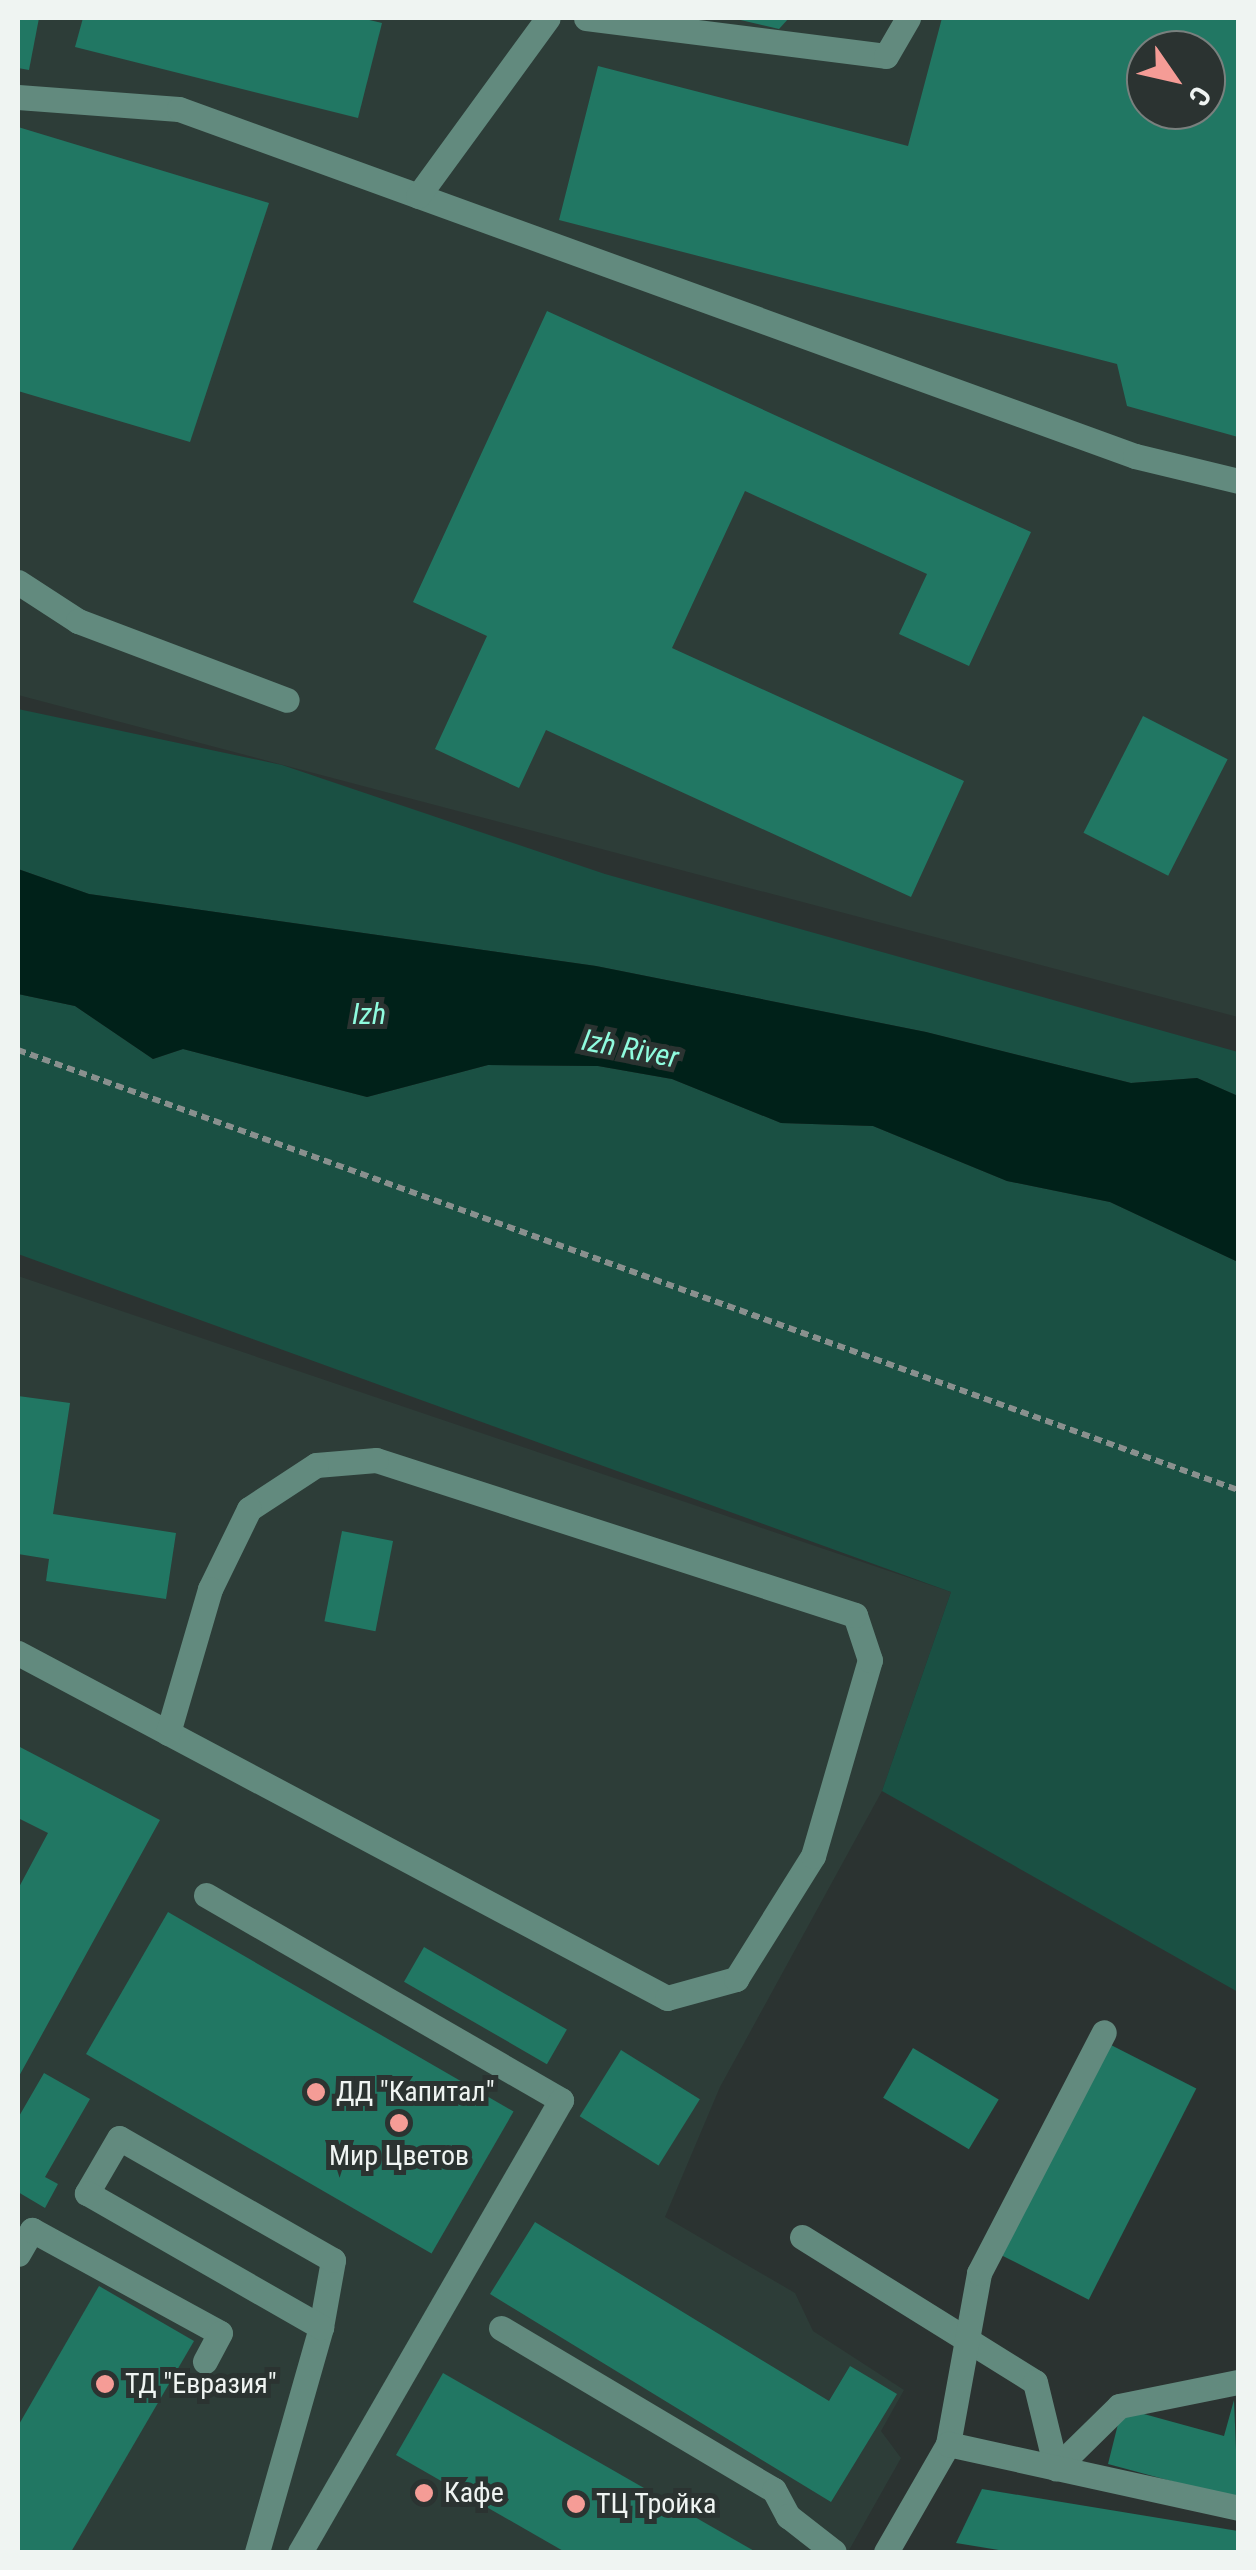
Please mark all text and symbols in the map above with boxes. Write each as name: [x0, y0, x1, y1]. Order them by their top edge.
north arrow: [1126, 30, 1226, 130]
text: С: [1181, 80, 1218, 112]
water label: Izh: [352, 996, 386, 1032]
water label: Izh River: [579, 1022, 681, 1076]
place label: ДД "Капитал": [336, 2075, 495, 2109]
marker: ДД "Капитал": [305, 2081, 327, 2103]
marker: Мир Цветов: [388, 2112, 410, 2134]
place label: Мир Цветов: [329, 2139, 469, 2173]
place label: ТД "Евразия": [125, 2367, 277, 2401]
marker: ТД "Евразия": [94, 2373, 116, 2395]
place label: Кафе: [444, 2476, 504, 2510]
marker: Кафе: [413, 2482, 435, 2504]
place label: ТЦ Тройка: [596, 2487, 717, 2521]
marker: ТЦ Тройка: [565, 2493, 587, 2515]

